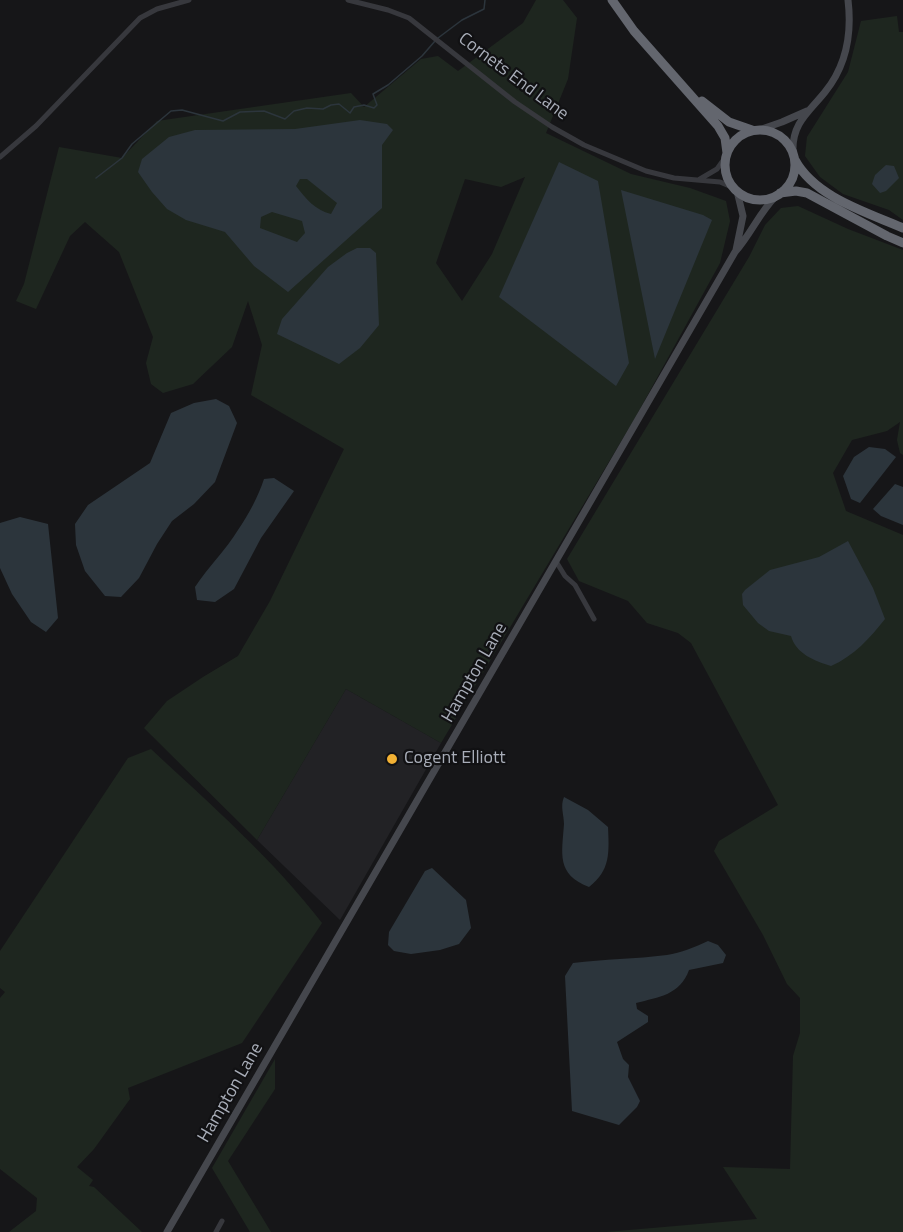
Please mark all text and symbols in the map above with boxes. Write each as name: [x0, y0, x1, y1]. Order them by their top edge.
street label: Cornets End Lane: [454, 29, 572, 125]
street label: Hampton Lane: [438, 619, 512, 727]
place label: Cogent Elliott: [404, 748, 506, 770]
marker: Cogent Elliott: [385, 752, 399, 766]
street label: Hampton Lane: [194, 1039, 268, 1147]

